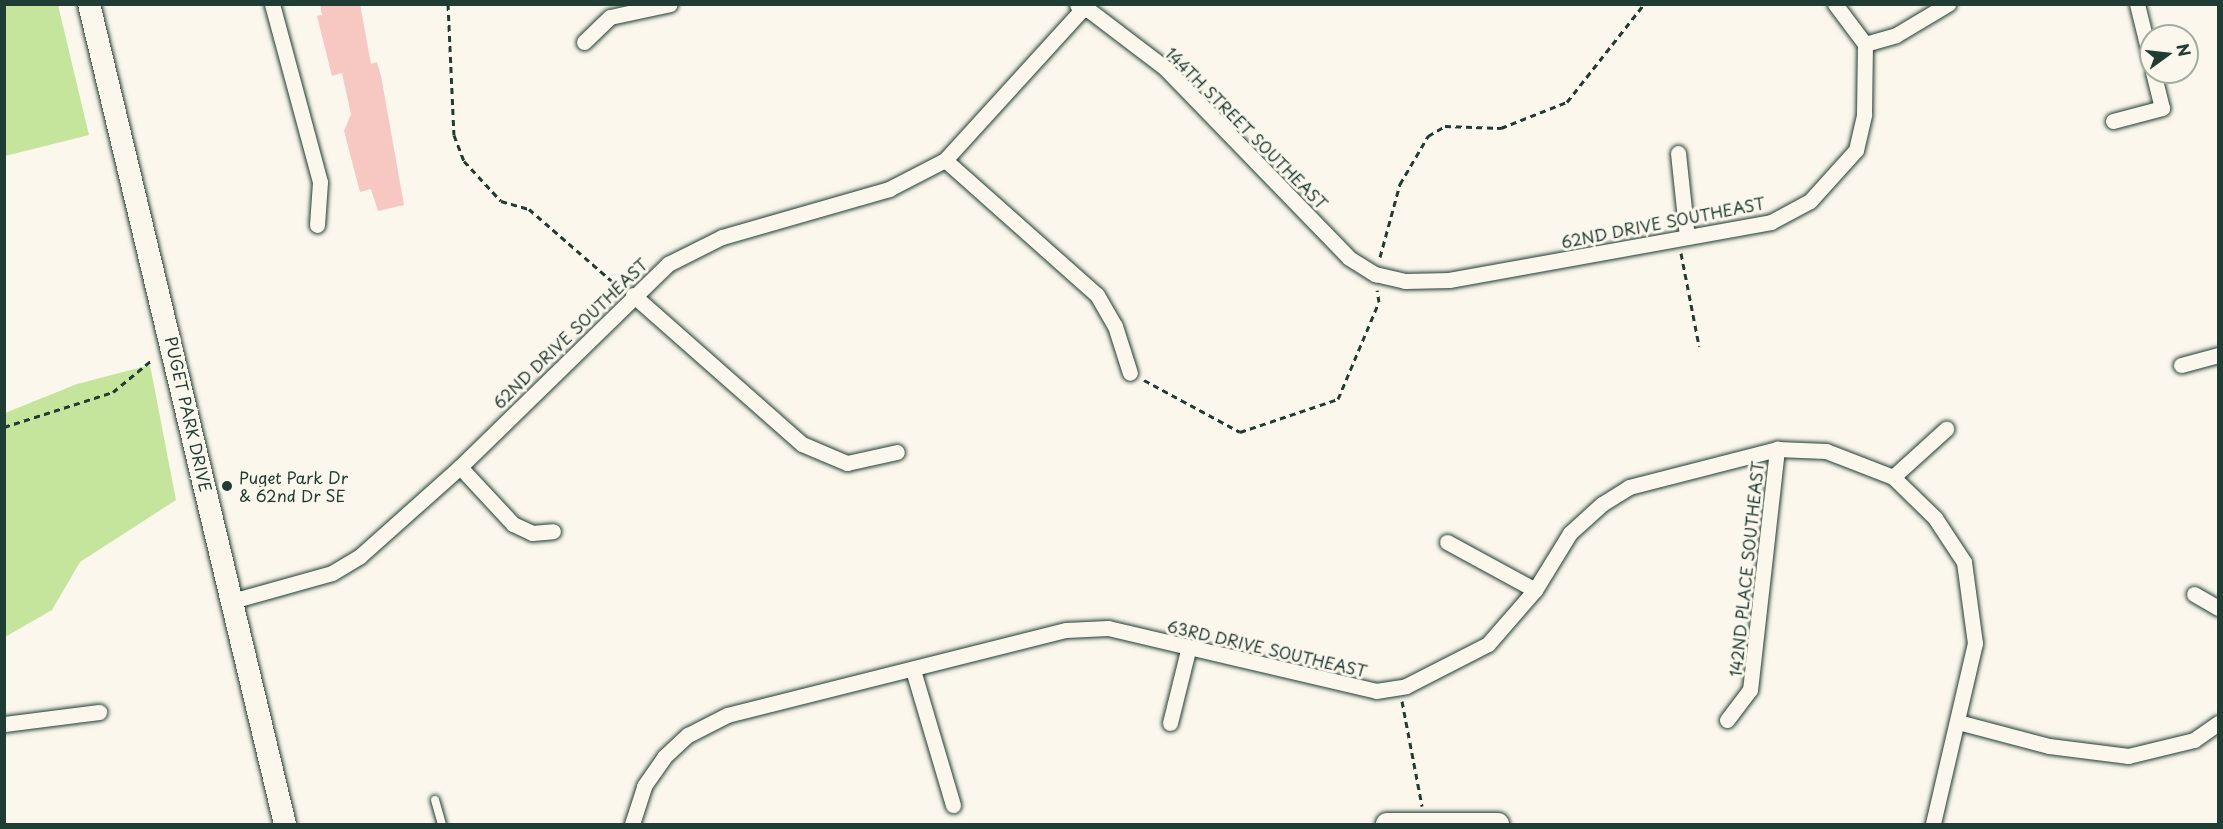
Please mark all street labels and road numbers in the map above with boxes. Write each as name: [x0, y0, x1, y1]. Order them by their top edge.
street label: 144TH STREET SOUTHEAST: [1161, 42, 1333, 214]
street label: 62ND DRIVE SOUTHEAST: [1560, 193, 1766, 251]
street label: 62ND DRIVE SOUTHEAST: [489, 254, 651, 412]
street label: PUGET PARK DRIVE: [162, 333, 216, 495]
street label: 142ND PLACE SOUTHEAST: [1725, 461, 1767, 677]
street label: 63RD DRIVE SOUTHEAST: [1165, 615, 1369, 681]

